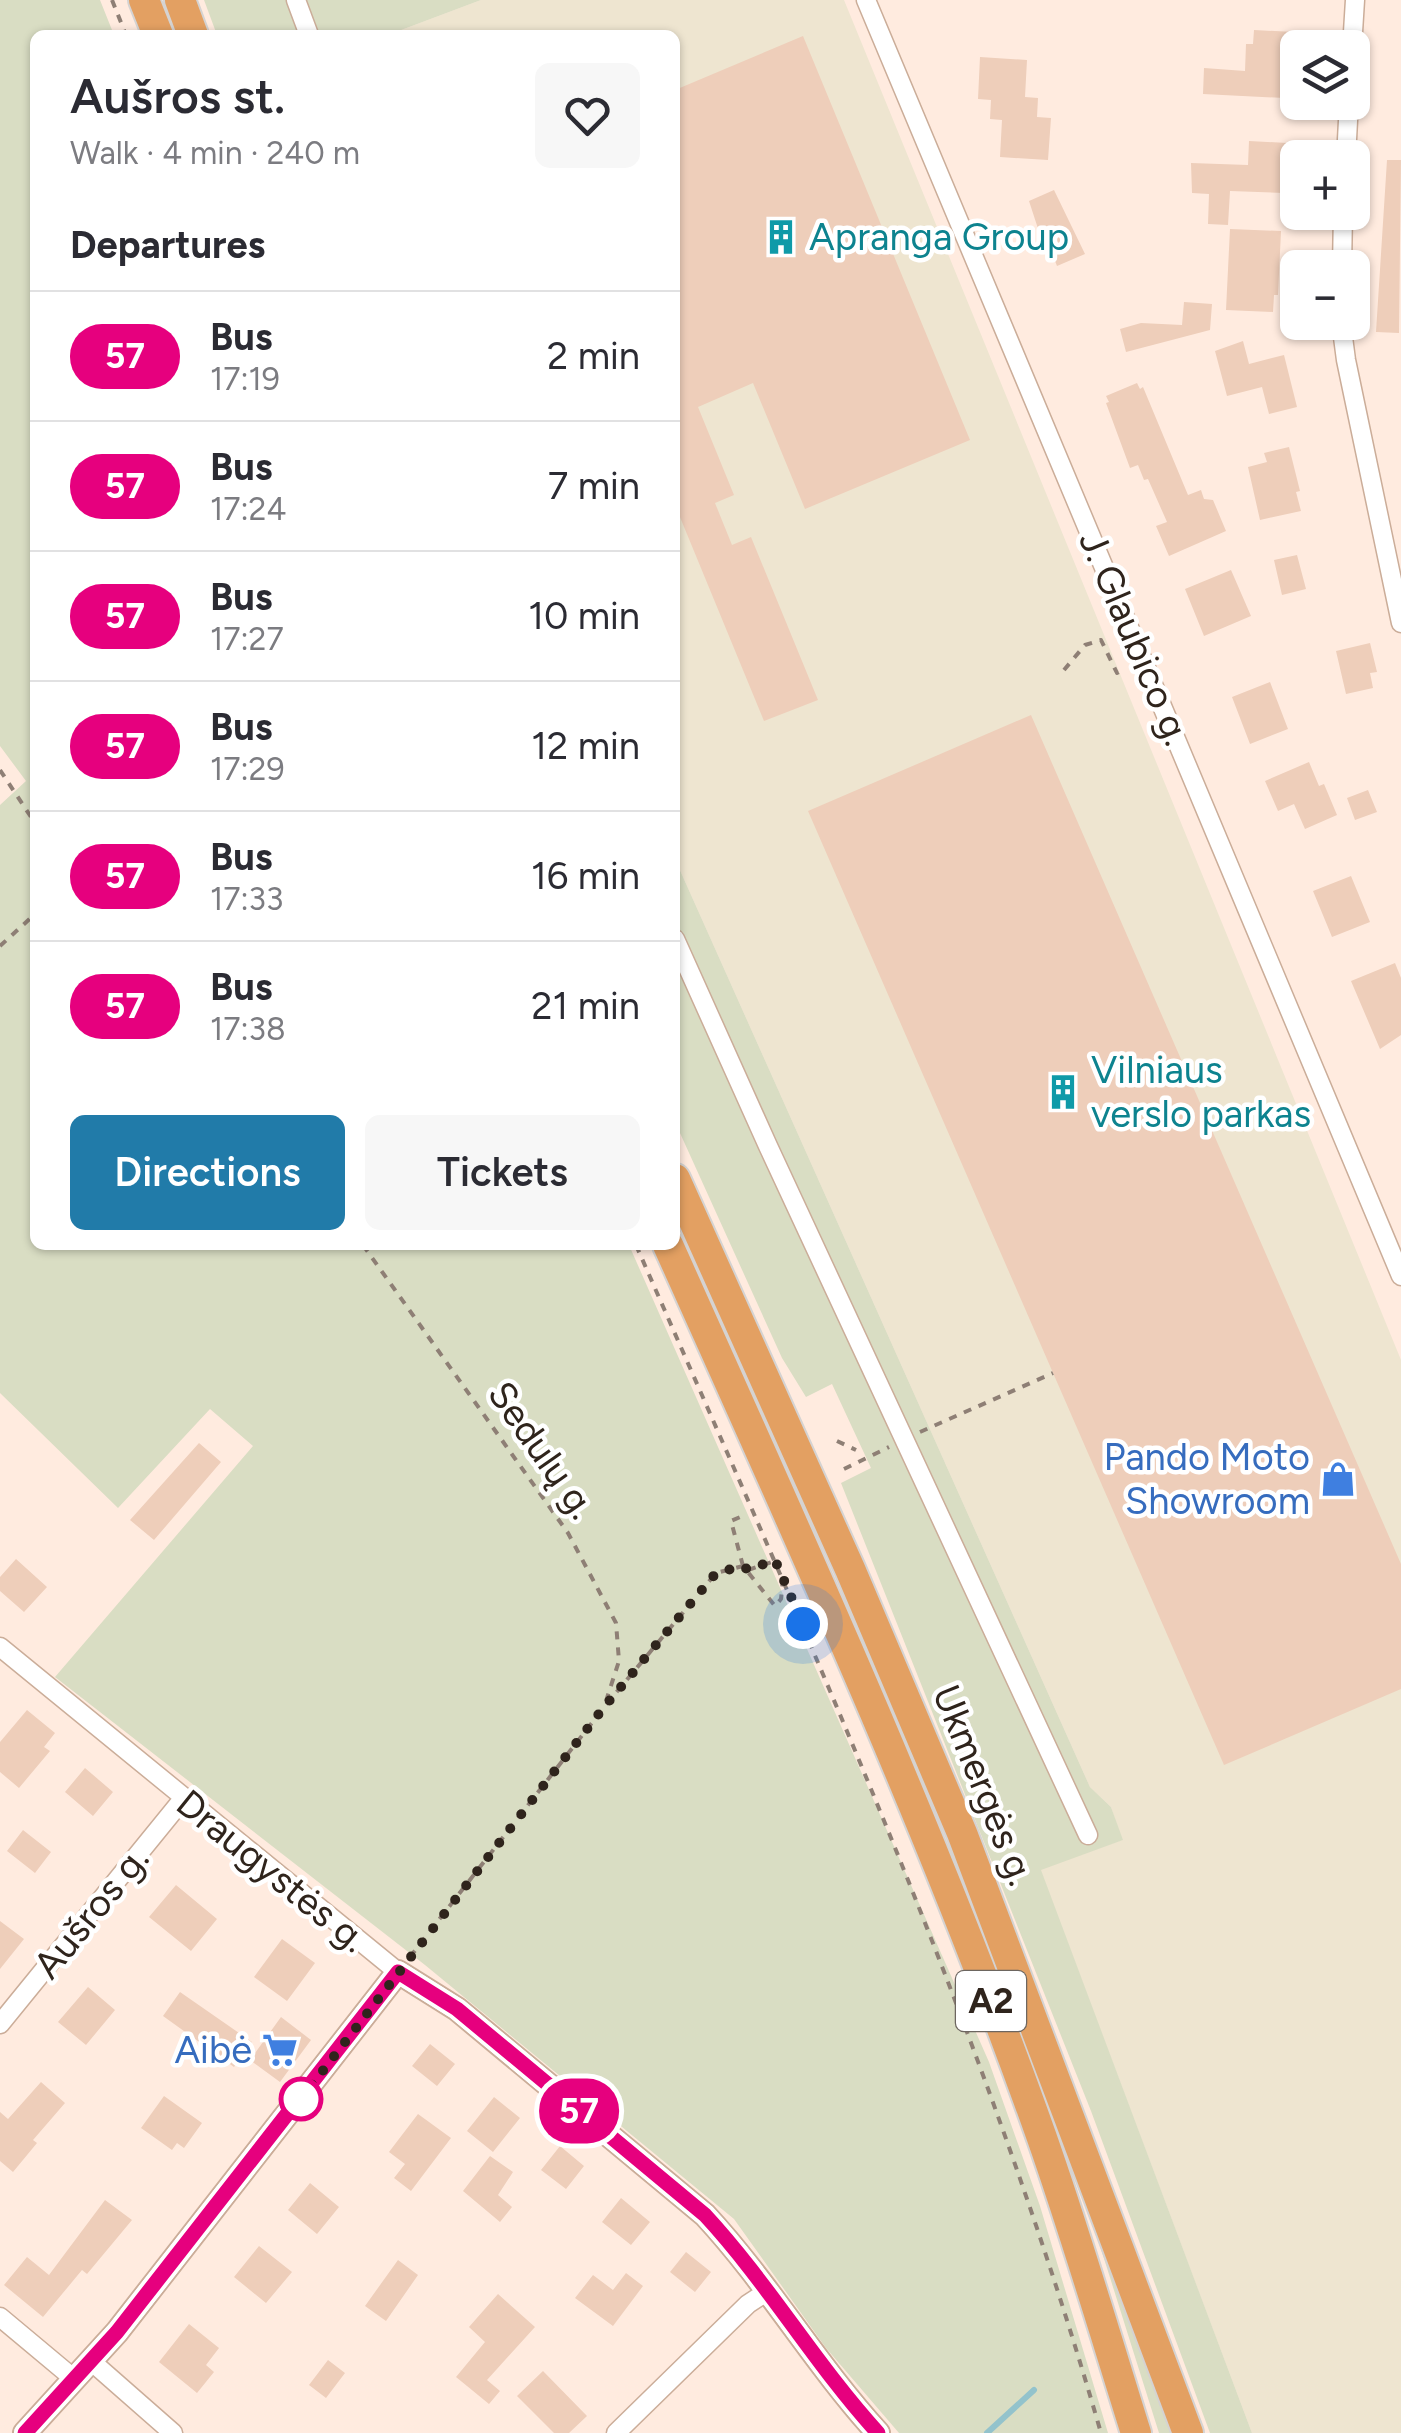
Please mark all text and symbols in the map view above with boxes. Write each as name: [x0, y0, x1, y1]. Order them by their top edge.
map controls: [1280, 30, 1370, 340]
button: layers: [1280, 30, 1370, 120]
button: heart: [535, 63, 640, 168]
text: Aušros st.: [70, 67, 285, 125]
text: Walk · 4 min · 240 m: [70, 134, 360, 172]
button: +: [1280, 140, 1370, 230]
place label: Apranga Group: [809, 214, 1069, 260]
building icon: Apranga Group: [762, 218, 800, 256]
text: Departures: [70, 222, 265, 268]
button: −: [1280, 250, 1370, 340]
text: Bus: [210, 314, 273, 360]
text: 2 min: [547, 333, 640, 379]
text: 57: [105, 335, 145, 377]
text: 17:19: [210, 360, 280, 398]
text: Bus: [210, 444, 273, 490]
text: 7 min: [548, 463, 640, 509]
text: 57: [105, 465, 145, 507]
text: 17:24: [210, 490, 286, 528]
street label: J. Glaubico g.: [1069, 524, 1201, 752]
text: Bus: [210, 574, 273, 620]
text: 10 min: [528, 593, 640, 639]
text: 57: [105, 595, 145, 637]
text: 17:27: [210, 620, 284, 658]
text: Bus: [210, 704, 273, 750]
text: 12 min: [531, 723, 640, 769]
text: 57: [105, 725, 145, 767]
text: 17:29: [210, 750, 285, 788]
text: Bus: [210, 834, 273, 880]
text: 16 min: [531, 853, 640, 899]
text: 57: [105, 855, 145, 897]
text: 17:33: [210, 880, 283, 918]
text: Bus: [210, 964, 273, 1010]
text: 21 min: [531, 983, 640, 1029]
text: 57: [105, 985, 145, 1027]
text: 17:38: [210, 1010, 286, 1048]
place label: Vilniaus verslo parkas: [1091, 1047, 1311, 1137]
building icon: Vilniaus verslo parkas: [1044, 1073, 1082, 1111]
button: Directions: [70, 1115, 345, 1230]
button: Tickets: [365, 1115, 640, 1230]
street label: Sedulų g.: [478, 1373, 606, 1527]
place label: Pando Moto Showroom: [1104, 1434, 1310, 1524]
shop icon: Pando Moto Showroom: [1319, 1460, 1357, 1498]
your location: [778, 1599, 828, 1649]
street label: Ukmergės g.: [923, 1678, 1045, 1892]
street label: Draugystės g.: [167, 1780, 377, 1962]
street label: Aušros g.: [24, 1837, 158, 1987]
road number: A2: [956, 1971, 1026, 2031]
place label: Aibė: [174, 2027, 252, 2073]
supermarket icon: Aibė: [261, 2031, 299, 2069]
unlabelled marker: [280, 2078, 322, 2120]
line badge: 57: [534, 2078, 624, 2144]
text: 57: [559, 2090, 599, 2132]

